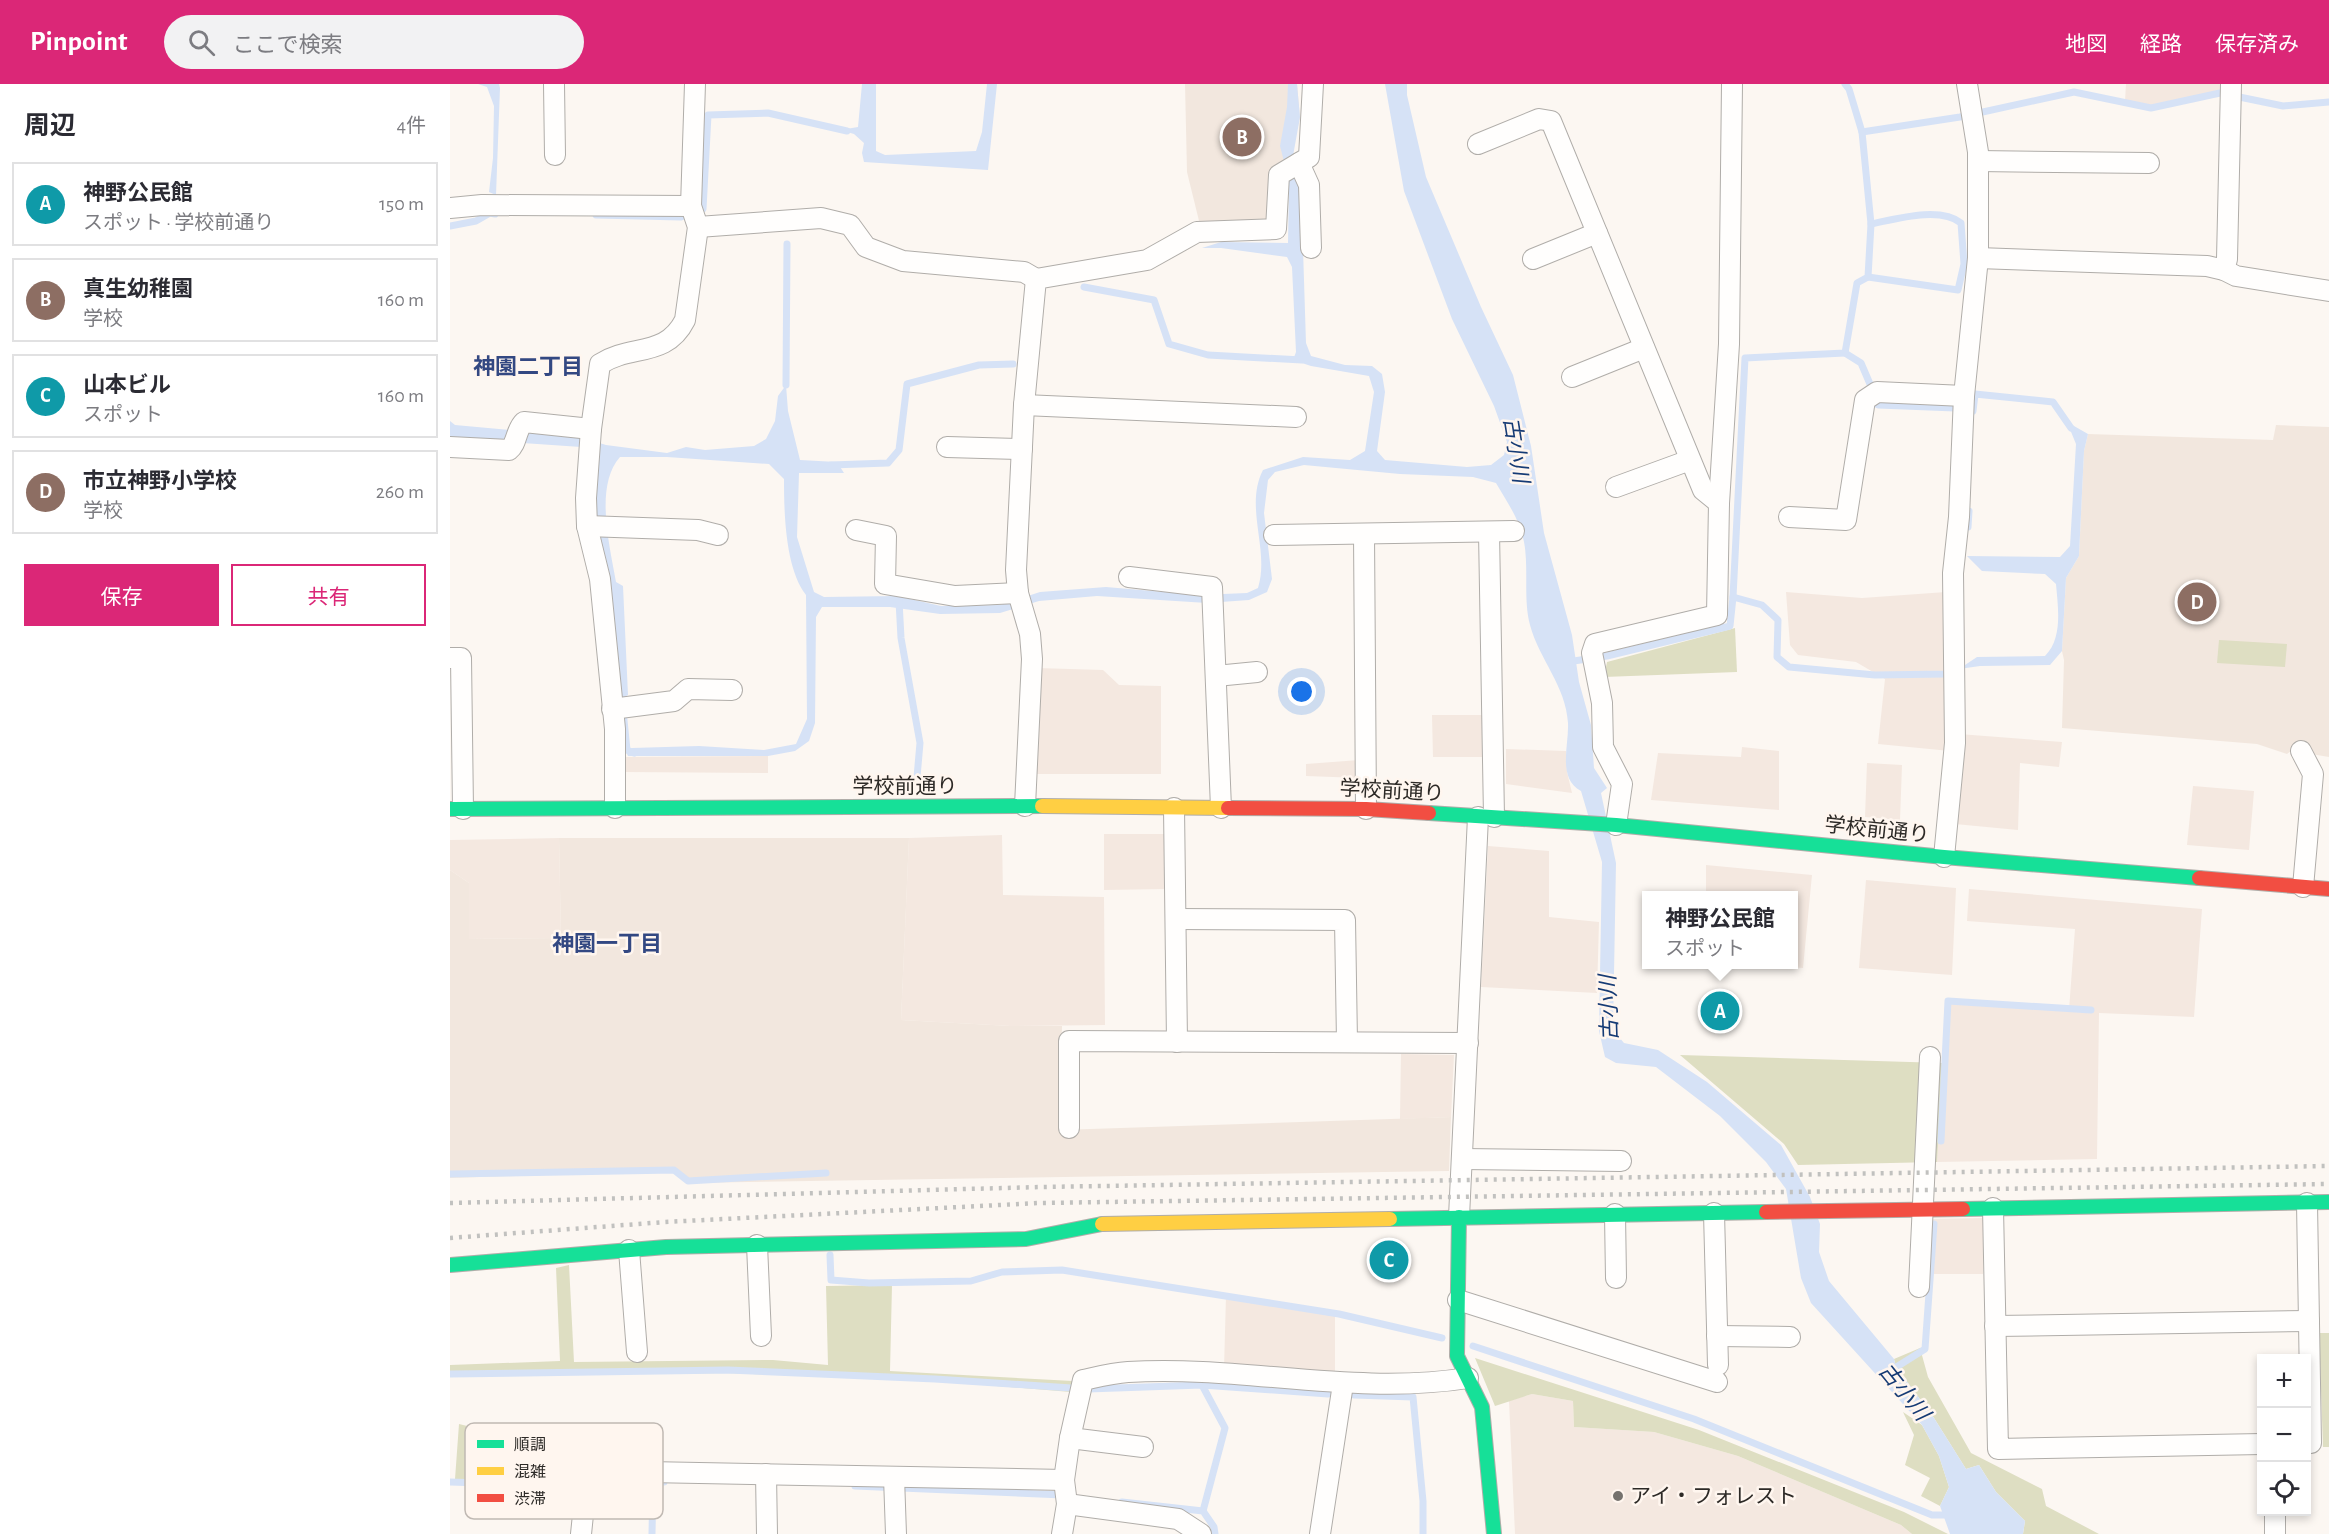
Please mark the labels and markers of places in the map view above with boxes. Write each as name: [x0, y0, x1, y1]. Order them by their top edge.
pin: B: [1222, 115, 1262, 160]
pin: D: [2178, 580, 2216, 624]
pin: A: [1700, 988, 1740, 1034]
pin: C: [1370, 1238, 1408, 1282]
place label: アイ・フォレスト: [1630, 1486, 1797, 1507]
marker: アイ・フォレスト: [1611, 1489, 1625, 1503]

